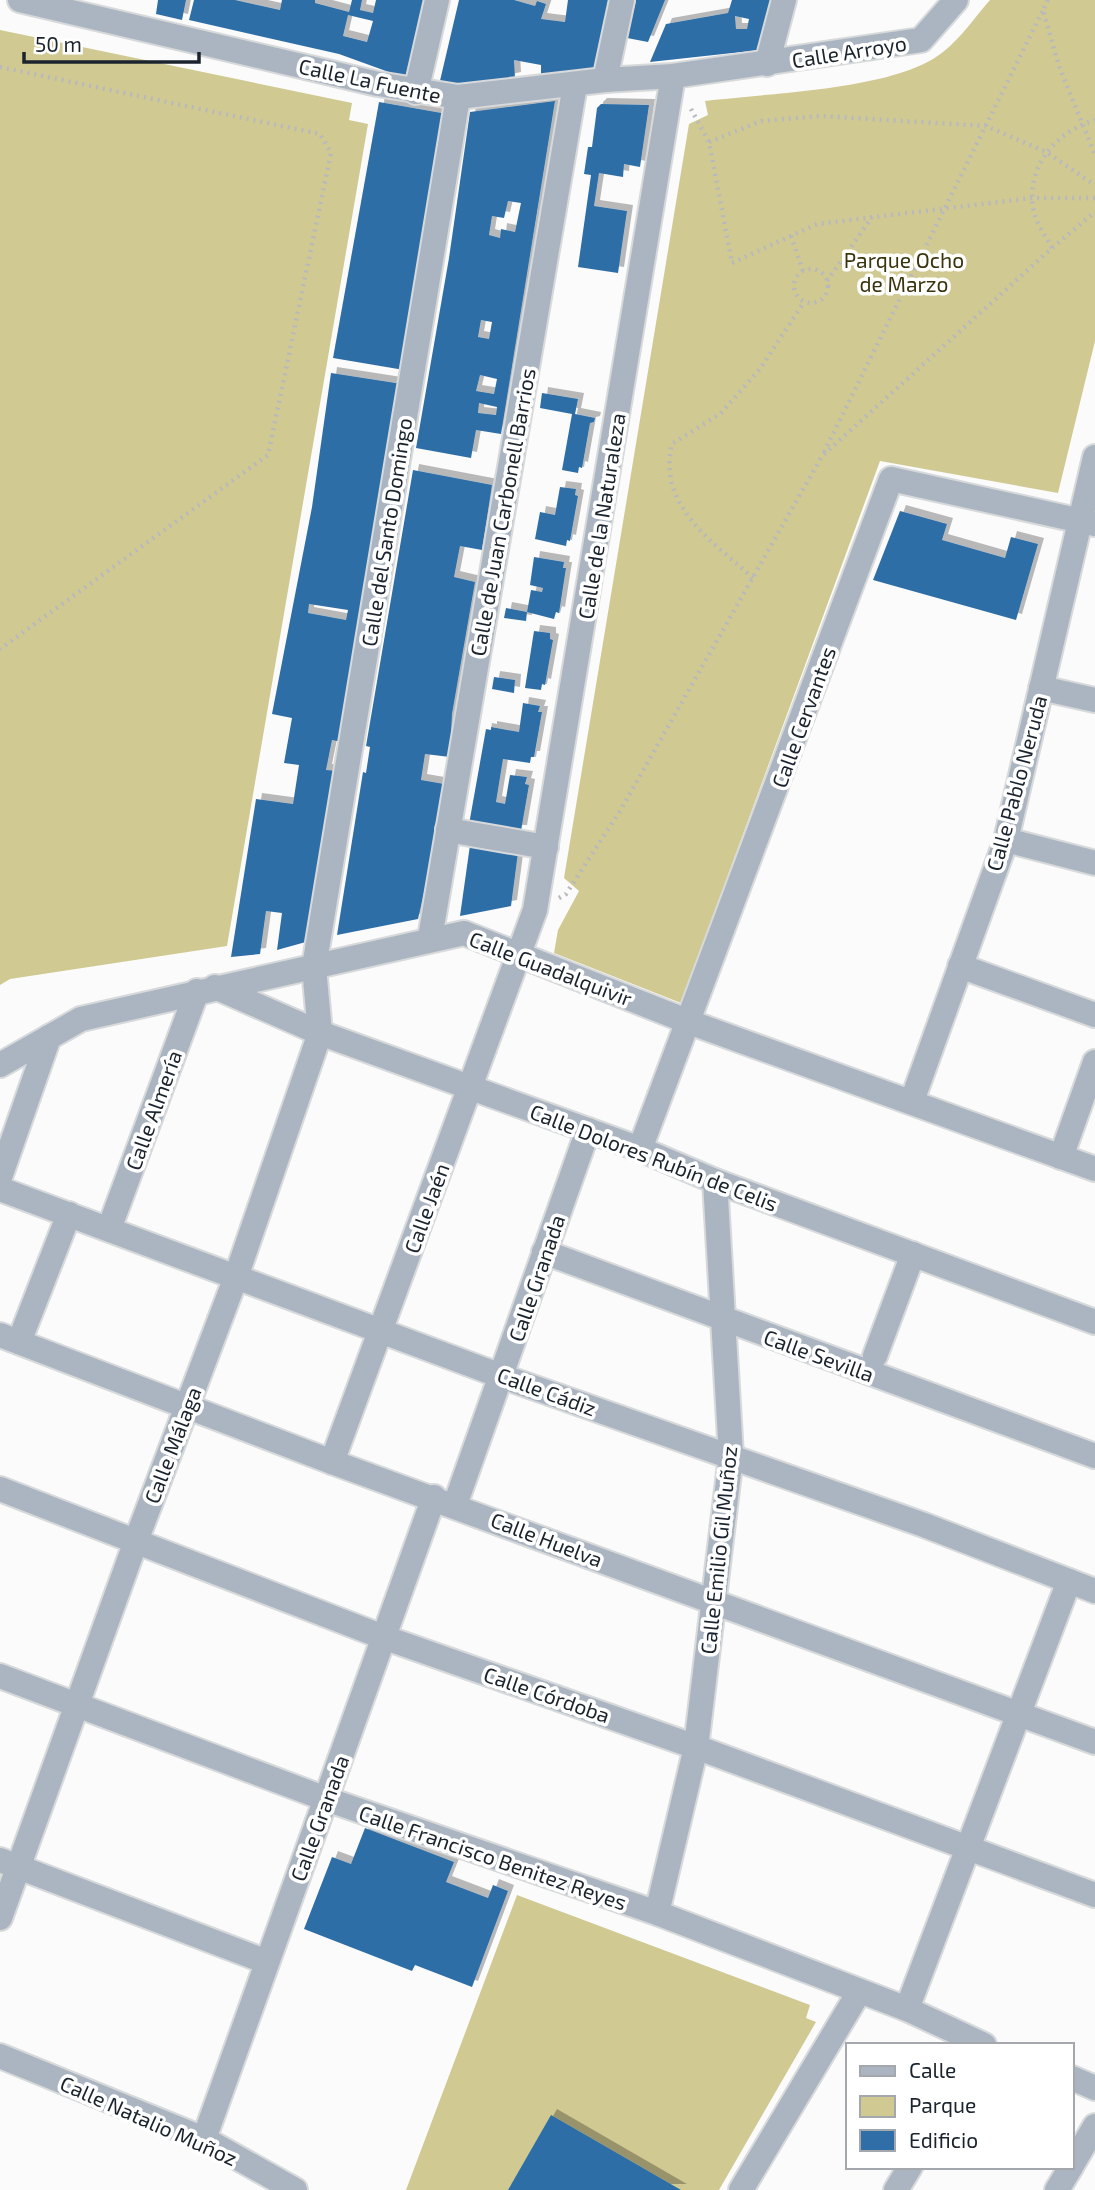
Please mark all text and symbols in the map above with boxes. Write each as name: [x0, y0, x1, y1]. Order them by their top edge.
scale bar: [24, 21, 200, 65]
street label: Calle Arroyo: [790, 30, 908, 72]
text: 50 m: [35, 31, 82, 56]
street label: Calle La Fuente: [297, 53, 443, 107]
park label: Parque Ocho de Marzo: [844, 247, 964, 296]
street label: Calle de Juan Carbonell Barrios: [464, 366, 540, 658]
street label: Calle de la Naturaleza: [572, 411, 630, 621]
street label: Calle del Santo Domingo: [356, 416, 416, 648]
street label: Calle Cervantes: [766, 643, 840, 791]
street label: Calle Pablo Neruda: [981, 693, 1051, 873]
street label: Calle Guadalquivir: [466, 925, 636, 1011]
street label: Calle Almería: [120, 1047, 186, 1173]
street label: Calle Dolores Rubín de Celis: [527, 1098, 781, 1216]
street label: Calle Jaén: [398, 1160, 454, 1256]
street label: Calle Granada: [503, 1211, 569, 1345]
street label: Calle Sevilla: [761, 1324, 877, 1386]
street label: Calle Cádiz: [494, 1362, 600, 1420]
street label: Calle Málaga: [138, 1383, 206, 1507]
street label: Calle Emilio Gil Muñoz: [695, 1445, 741, 1655]
street label: Calle Huelva: [488, 1506, 606, 1572]
street label: Calle Córdoba: [481, 1661, 613, 1727]
street label: Calle Granada: [285, 1752, 353, 1884]
street label: Calle Francisco Benitez Reyes: [356, 1799, 630, 1915]
legend: [846, 2043, 1074, 2169]
text: Calle: [909, 2057, 956, 2082]
street label: Calle Natalio Muñoz: [57, 2070, 241, 2170]
text: Parque: [909, 2092, 976, 2117]
text: Edificio: [909, 2127, 978, 2152]

